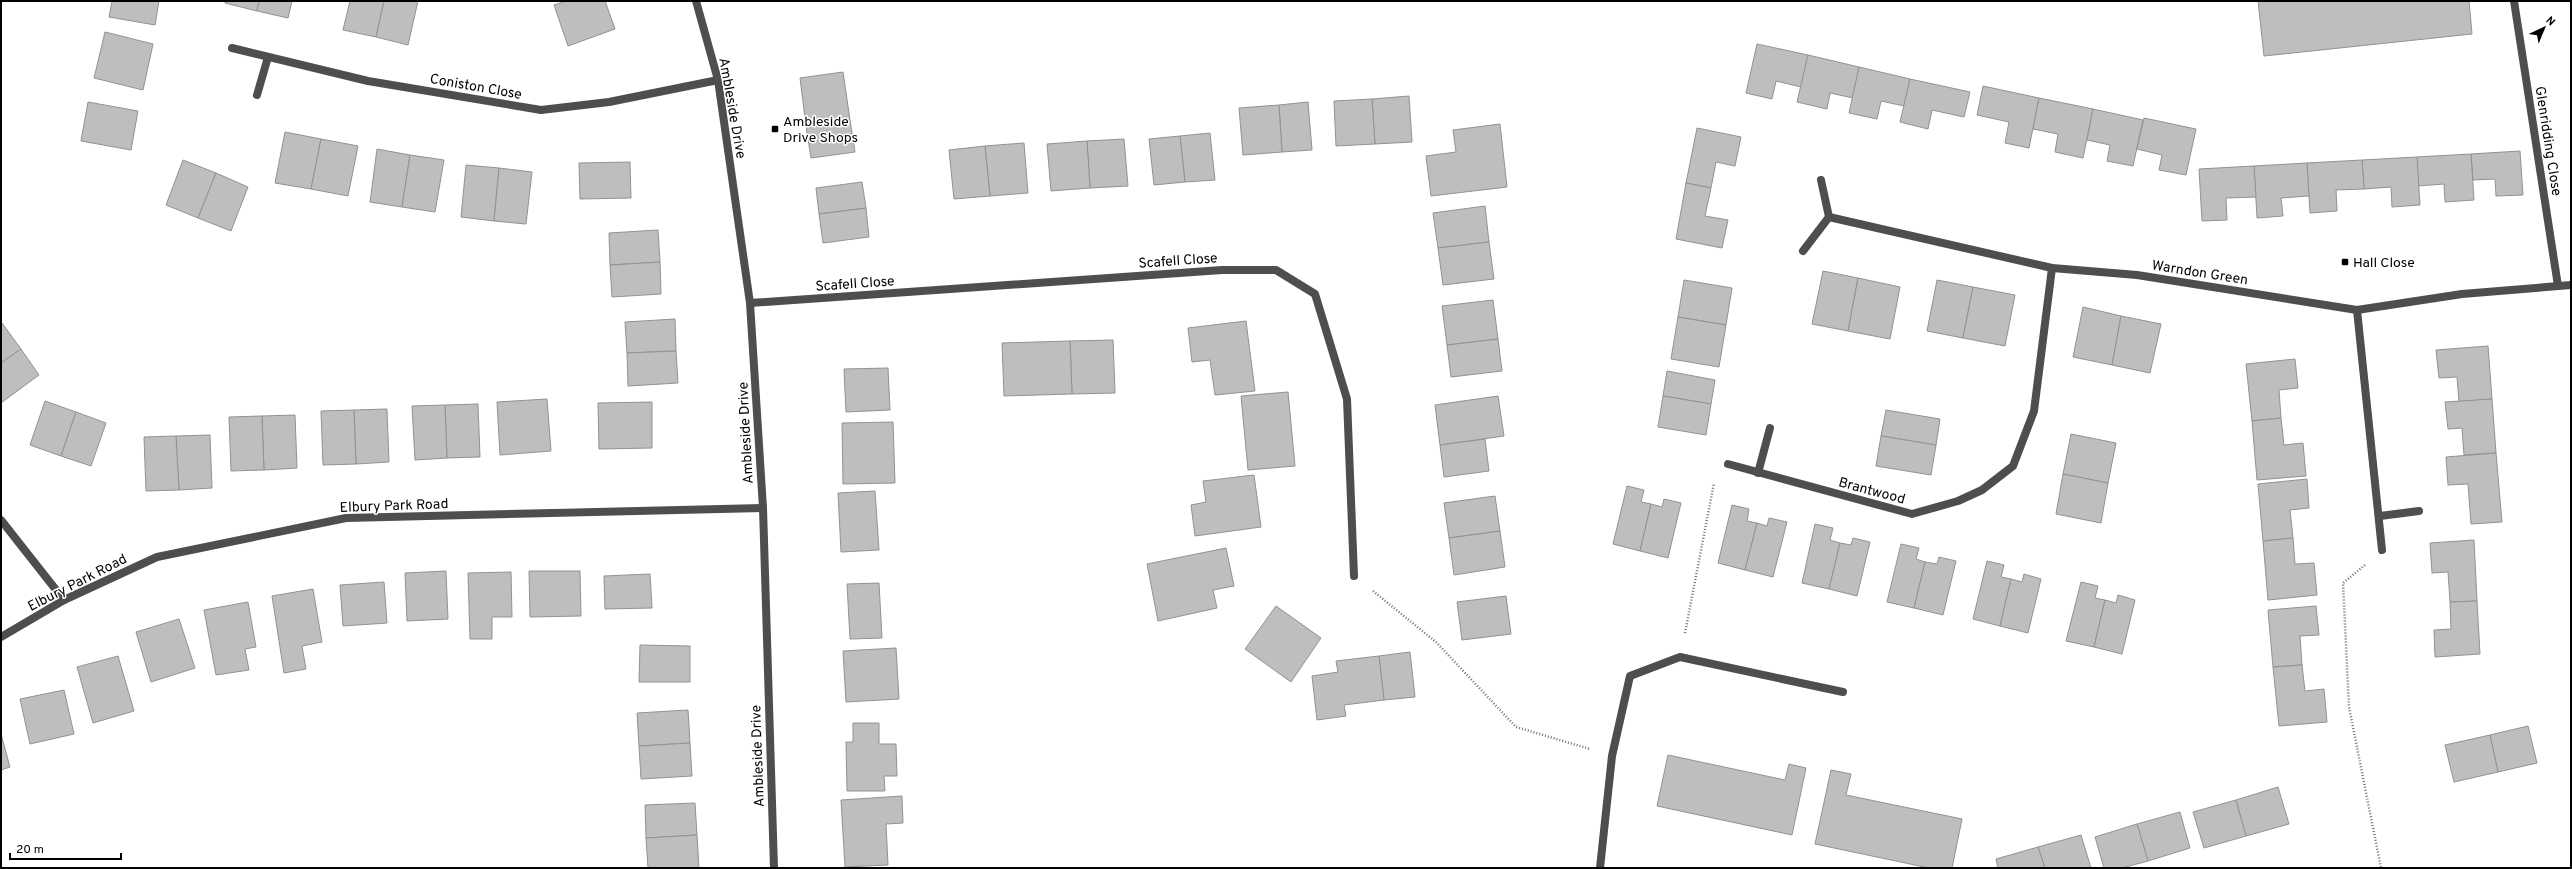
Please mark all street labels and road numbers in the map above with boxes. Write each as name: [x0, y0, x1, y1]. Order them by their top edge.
street label: Ambleside Drive: [714, 56, 749, 160]
street label: Coniston Close: [428, 71, 523, 104]
street label: Glenridding Close: [2530, 85, 2565, 197]
street label: Scafell Close: [1138, 250, 1218, 273]
street label: Warndon Green: [2150, 257, 2249, 289]
street label: Scafell Close: [815, 273, 895, 296]
street label: Ambleside Drive: [735, 381, 758, 484]
street label: Brantwood: [1836, 474, 1907, 509]
street label: Elbury Park Road: [339, 496, 449, 517]
street label: Elbury Park Road: [25, 551, 130, 616]
street label: Ambleside Drive: [748, 705, 769, 807]

